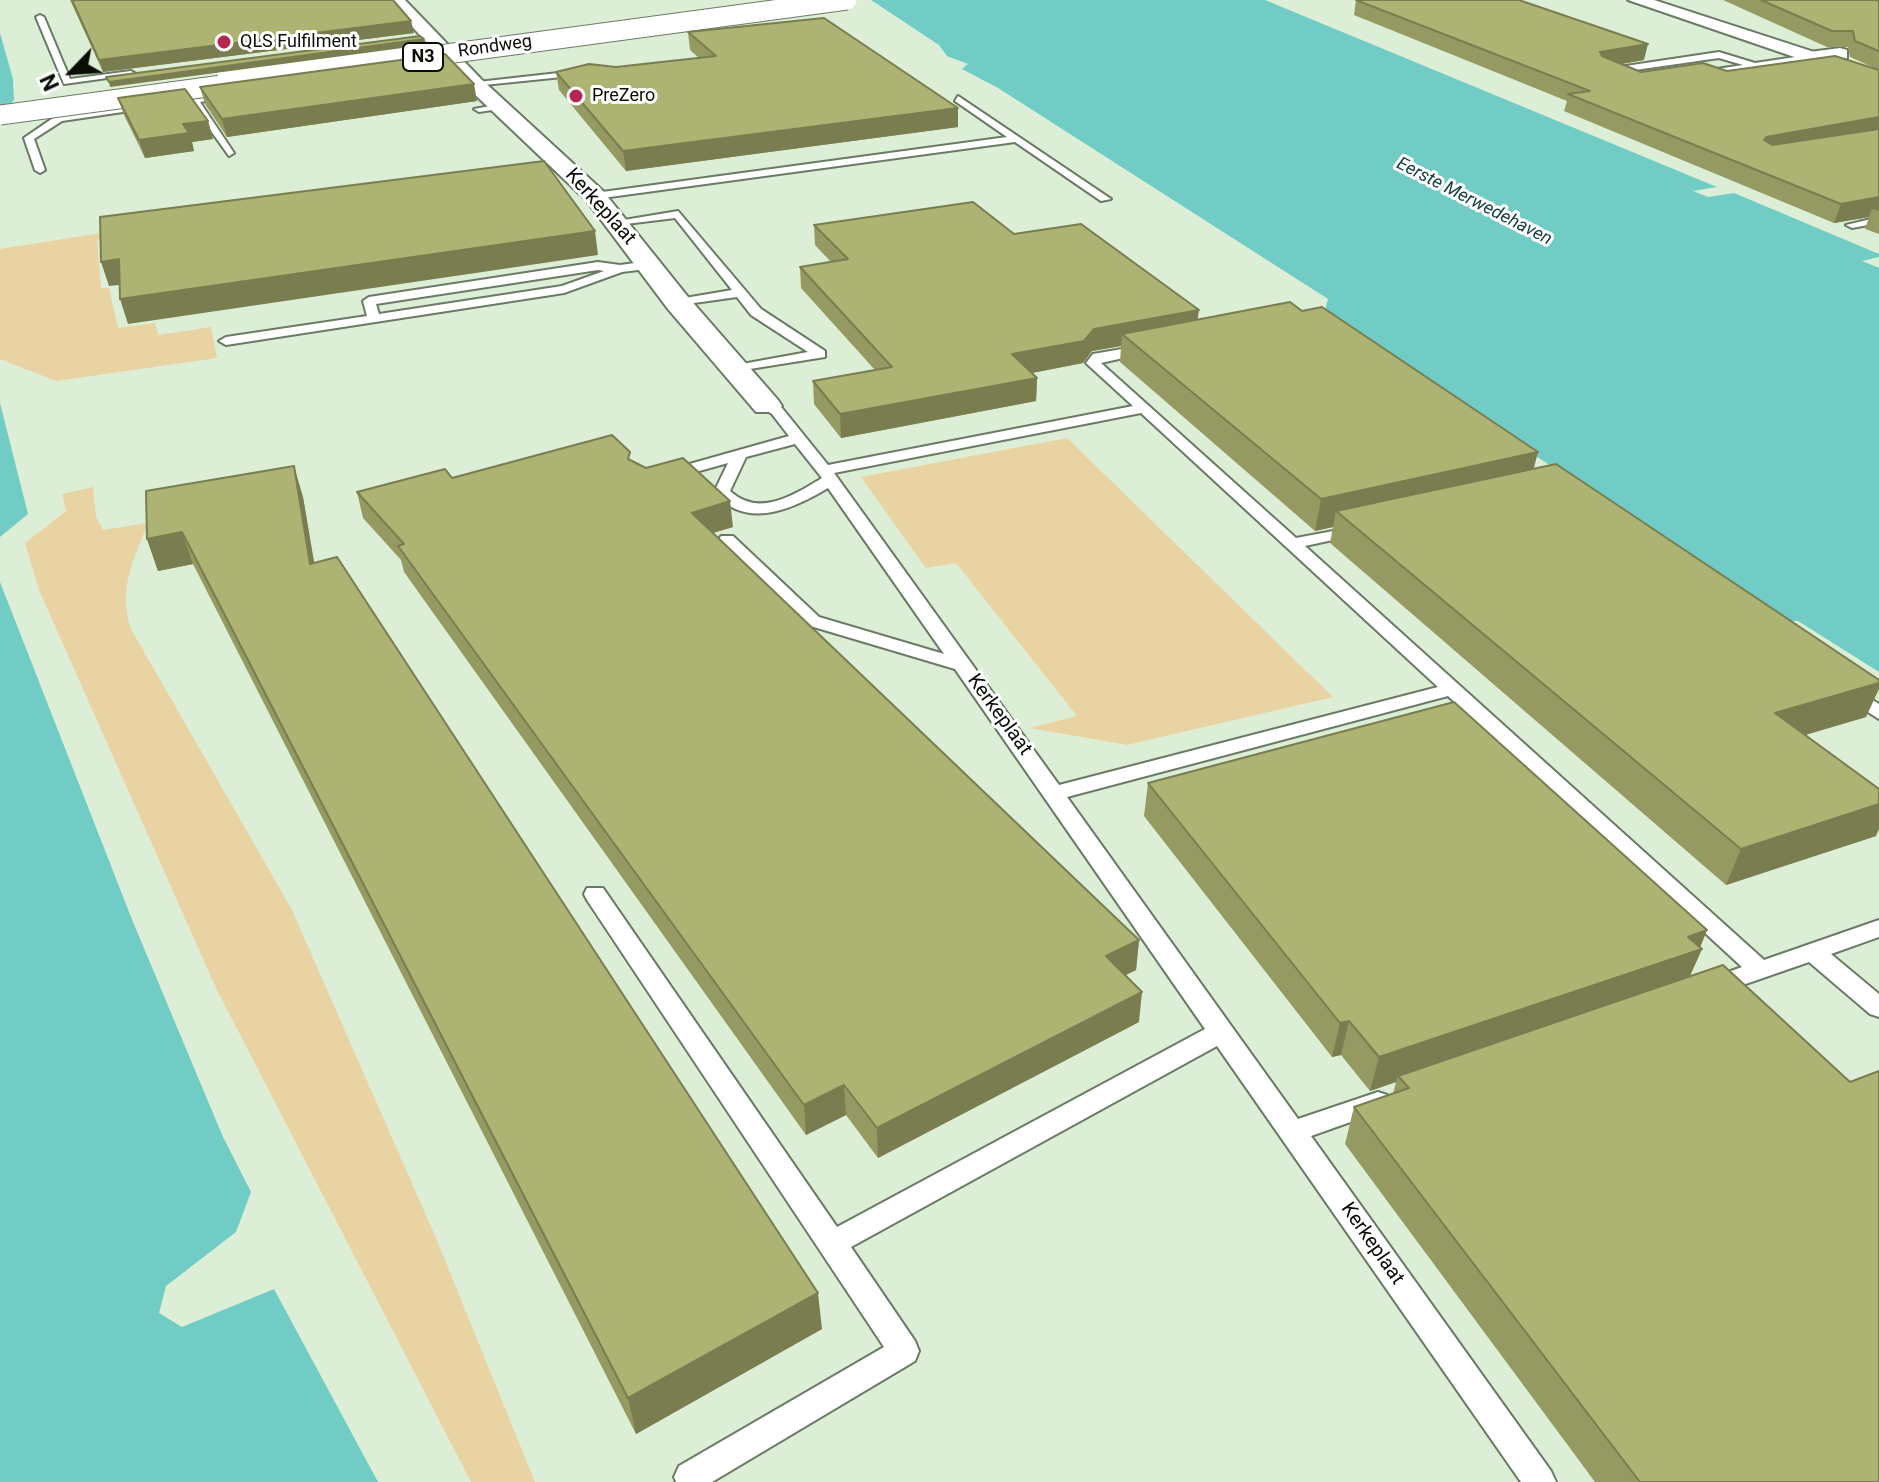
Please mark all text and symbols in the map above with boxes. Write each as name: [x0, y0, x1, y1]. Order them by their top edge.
place label: QLS Fulfilment: [240, 31, 357, 53]
street label: Rondweg: [457, 31, 533, 63]
north arrow: [32, 32, 112, 112]
marker: QLS Fulfilment: [215, 33, 233, 51]
road number: N3: [403, 43, 443, 71]
text: N: [35, 70, 64, 95]
place label: PreZero: [592, 85, 655, 107]
marker: PreZero: [567, 87, 585, 105]
water label: Eerste Merwedehaven: [1393, 153, 1555, 251]
street label: Kerkeplaat: [559, 164, 641, 250]
street label: Kerkeplaat: [961, 670, 1037, 760]
street label: Kerkeplaat: [1335, 1198, 1409, 1290]

